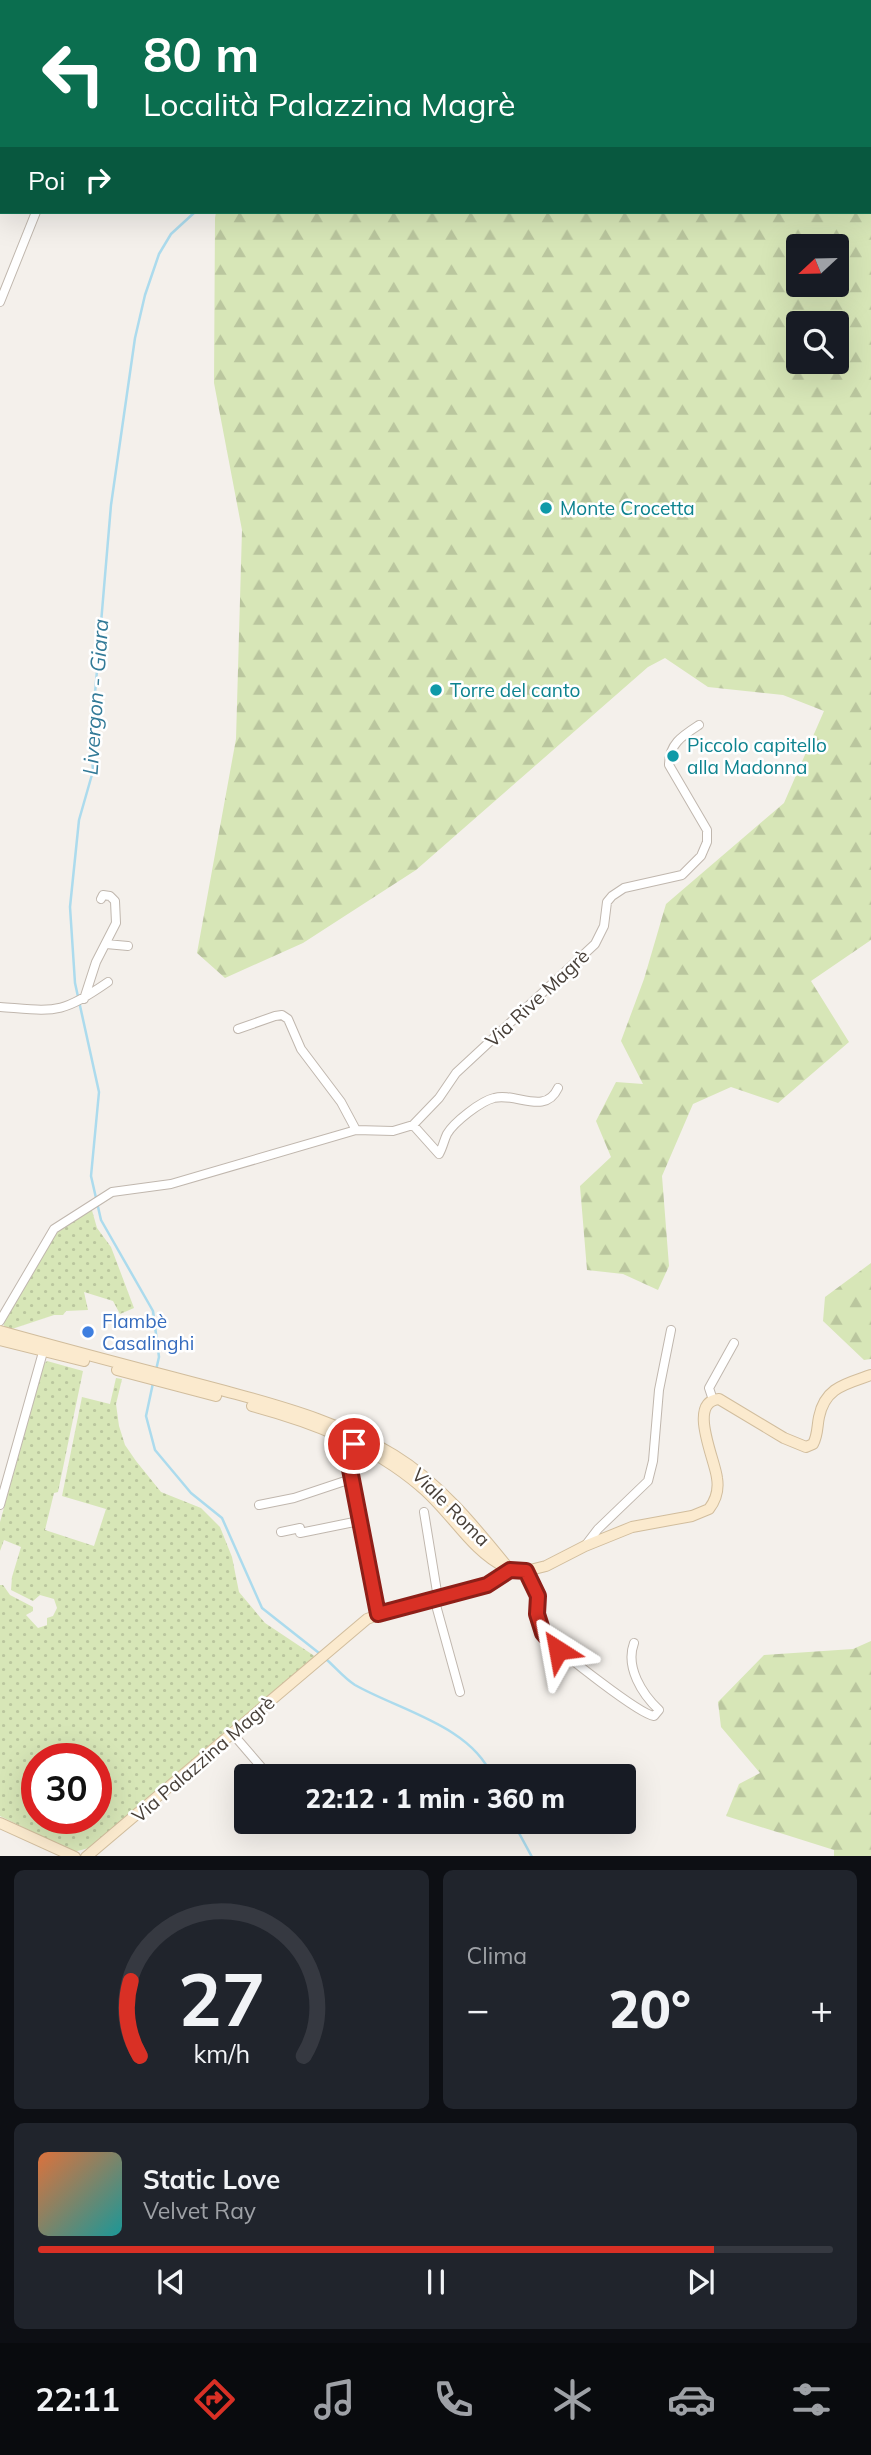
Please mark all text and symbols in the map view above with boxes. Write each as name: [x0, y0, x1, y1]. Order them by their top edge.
text: 80 m: [143, 23, 259, 84]
icon: left: [28, 28, 119, 119]
text: Località Palazzina Magrè: [143, 84, 515, 124]
icon: right: [79, 161, 117, 199]
text: Poi: [28, 164, 65, 197]
north arrow: [786, 234, 849, 298]
map controls: [786, 234, 849, 374]
button: search: [786, 311, 849, 374]
place label: Monte Crocetta: [560, 496, 695, 520]
marker: Monte Crocetta: [538, 500, 554, 516]
water label: Livergon - Giara: [77, 618, 113, 776]
place label: Torre del canto: [450, 678, 580, 702]
marker: Torre del canto: [428, 682, 444, 698]
place label: Piccolo capitello alla Madonna: [687, 733, 827, 779]
marker: Piccolo capitello alla Madonna: [665, 748, 681, 764]
street label: Via Rive Magrè: [480, 944, 594, 1052]
place label: Flambè Casalinghi: [102, 1309, 194, 1355]
marker: Flambè Casalinghi: [80, 1324, 96, 1340]
pin: [324, 1414, 384, 1474]
icon: arrive: [335, 1425, 373, 1463]
street label: Viale Roma: [407, 1463, 495, 1551]
position arrow: [521, 1613, 595, 1687]
street label: Via Palazzina Magrè: [127, 1690, 279, 1828]
speed limit sign: 30: [21, 1743, 112, 1834]
text: 22:12 · 1 min · 360 m: [305, 1782, 565, 1815]
text: Clima: [467, 1941, 527, 1970]
text: 27: [178, 1953, 265, 2044]
text: 20°: [609, 1976, 691, 2041]
text: −: [467, 1985, 489, 2033]
text: +: [810, 1985, 833, 2033]
text: km/h: [193, 2037, 250, 2068]
text: Static Love: [143, 2163, 280, 2196]
text: Velvet Ray: [143, 2196, 256, 2225]
icon: previous: [152, 2263, 190, 2301]
icon: pause: [417, 2263, 455, 2301]
icon: next: [682, 2263, 720, 2301]
icon: directions: [190, 2375, 239, 2424]
icon: music: [310, 2375, 359, 2424]
icon: phone: [429, 2375, 478, 2424]
icon: climate: [548, 2375, 597, 2424]
icon: car: [667, 2375, 716, 2424]
icon: filters: [787, 2375, 836, 2424]
text: 22:11: [35, 2379, 120, 2419]

